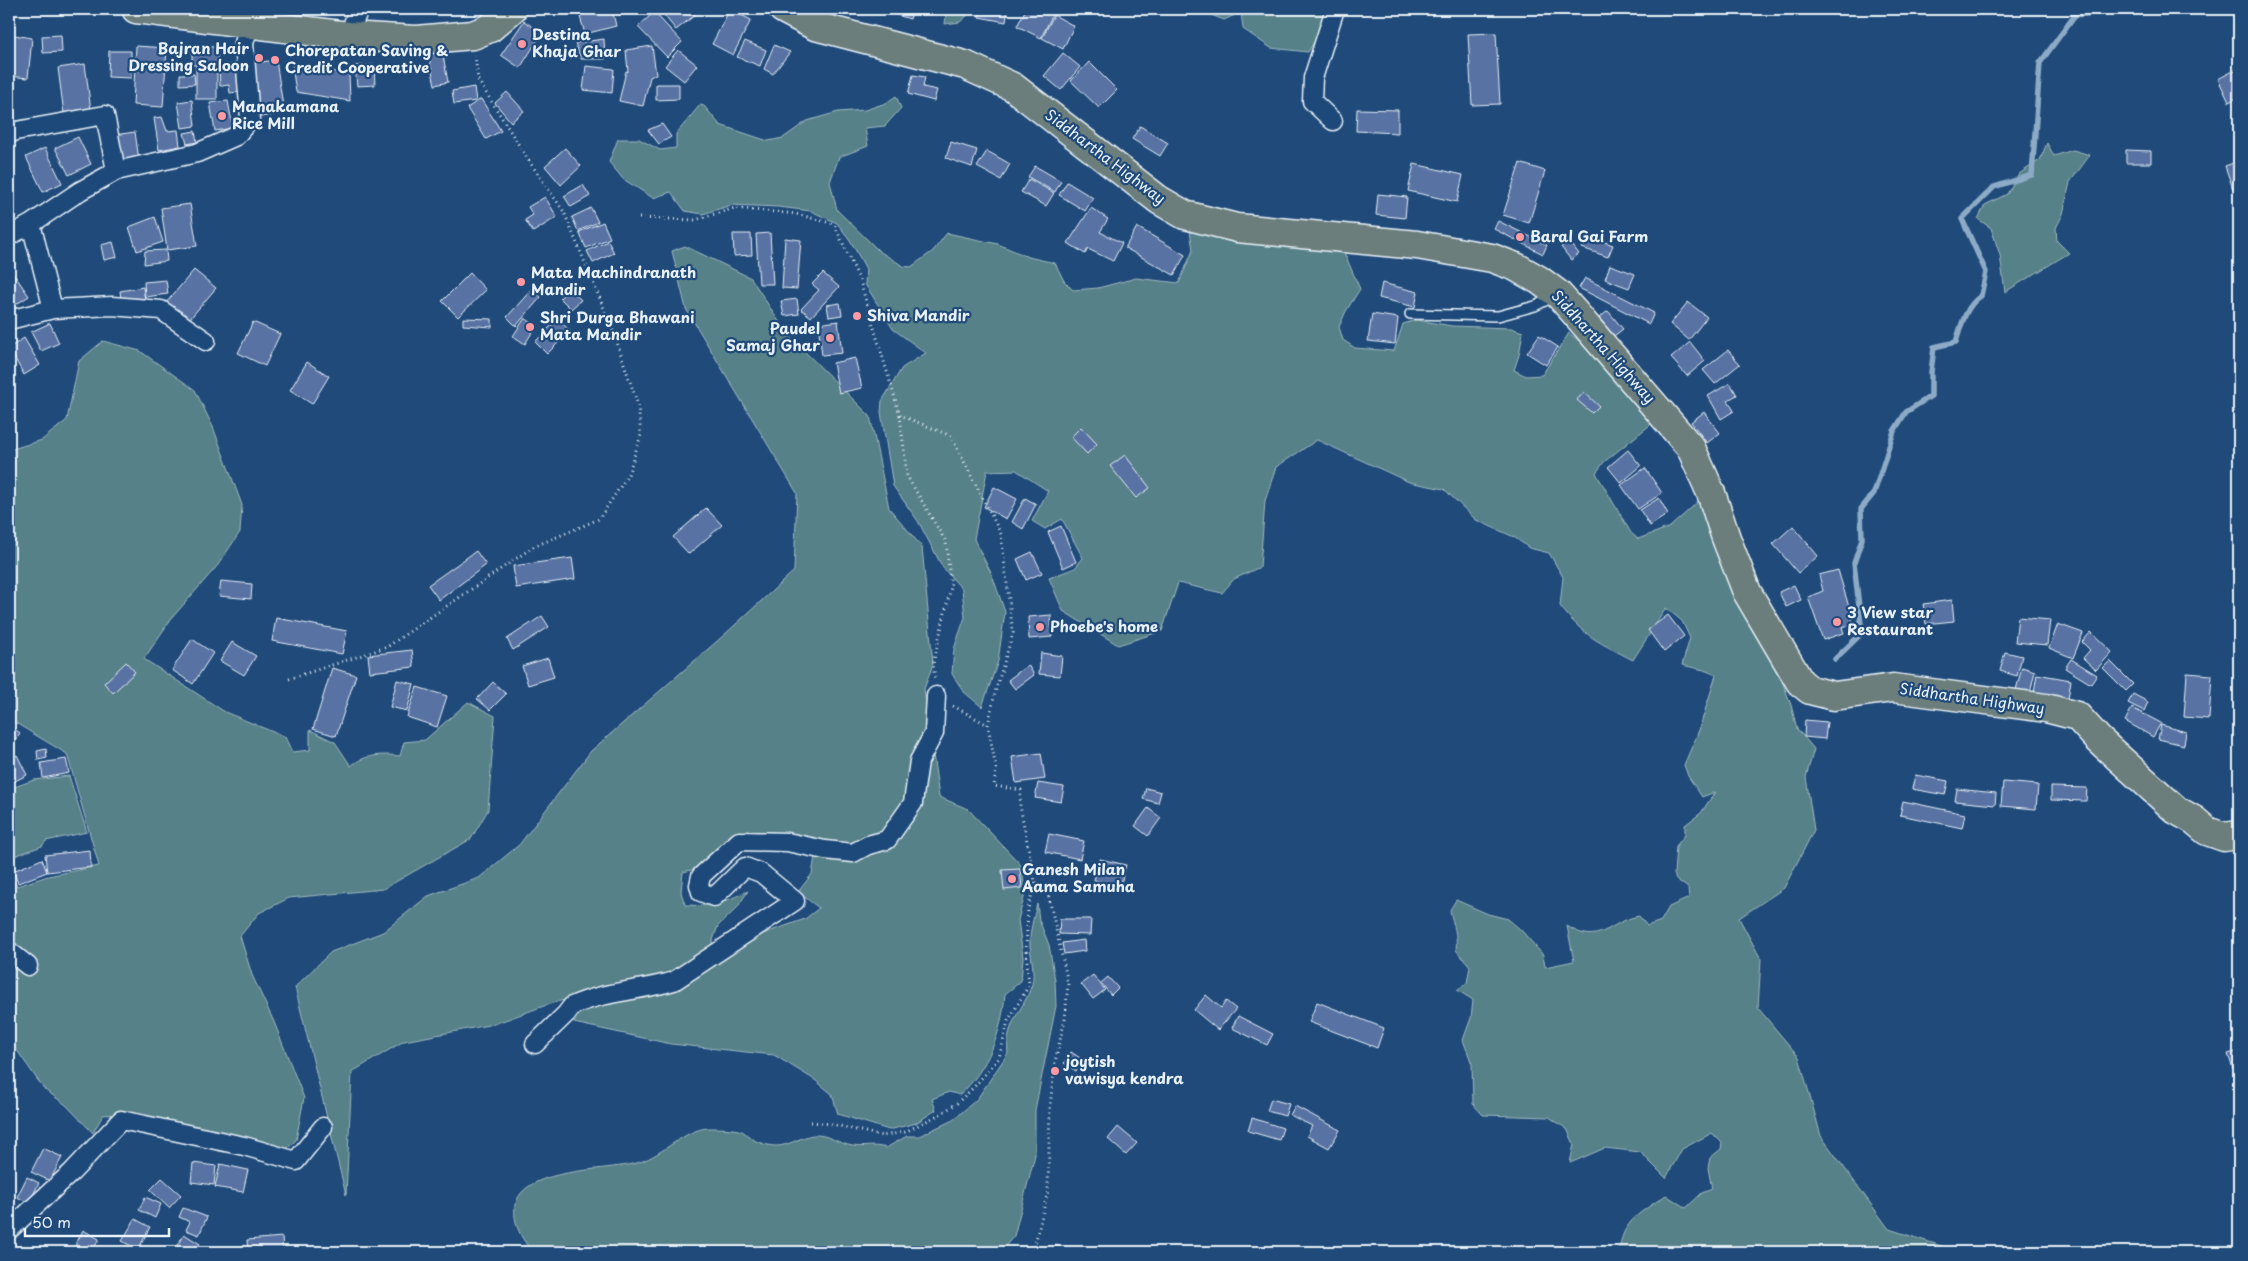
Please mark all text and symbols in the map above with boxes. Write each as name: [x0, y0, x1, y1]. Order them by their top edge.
place label: Destina Khaja Ghar: [532, 22, 621, 62]
place label: Bajran Hair Dressing Saloon: [129, 36, 249, 76]
place label: Chorepatan Saving & Credit Cooperative: [285, 38, 448, 78]
marker: Destina Khaja Ghar: [516, 38, 528, 50]
marker: Bajran Hair Dressing Saloon: [253, 52, 265, 64]
marker: Chorepatan Saving & Credit Cooperative: [269, 54, 281, 66]
place label: Manakamana Rice Mill: [232, 94, 339, 134]
street label: Siddhartha Highway: [1041, 103, 1171, 209]
marker: Manakamana Rice Mill: [216, 110, 228, 122]
place label: Baral Gai Farm: [1530, 224, 1648, 247]
marker: Baral Gai Farm: [1514, 231, 1526, 243]
place label: Mata Machindranath Mandir: [531, 260, 696, 300]
marker: Mata Machindranath Mandir: [515, 276, 527, 288]
street label: Siddhartha Highway: [1547, 284, 1661, 408]
place label: Shiva Mandir: [867, 303, 970, 326]
place label: Shri Durga Bhawani Mata Mandir: [540, 305, 695, 345]
marker: Shiva Mandir: [851, 310, 863, 322]
place label: Paudel Samaj Ghar: [726, 316, 820, 356]
marker: Shri Durga Bhawani Mata Mandir: [524, 321, 536, 333]
marker: Paudel Samaj Ghar: [824, 332, 836, 344]
place label: 3 View star Restaurant: [1847, 600, 1933, 640]
place label: Phoebe's home: [1050, 614, 1158, 637]
marker: 3 View star Restaurant: [1831, 616, 1843, 628]
marker: Phoebe's home: [1034, 621, 1046, 633]
street label: Siddhartha Highway: [1898, 676, 2046, 719]
place label: Ganesh Milan Aama Samuha: [1021, 857, 1135, 897]
marker: Ganesh Milan Aama Samuha: [1006, 873, 1018, 885]
place label: joytish vawisya kendra: [1063, 1049, 1184, 1089]
marker: joytish vawisya kendra: [1049, 1065, 1061, 1077]
scale bar: [25, 1206, 169, 1238]
text: 50 m: [32, 1210, 71, 1233]

